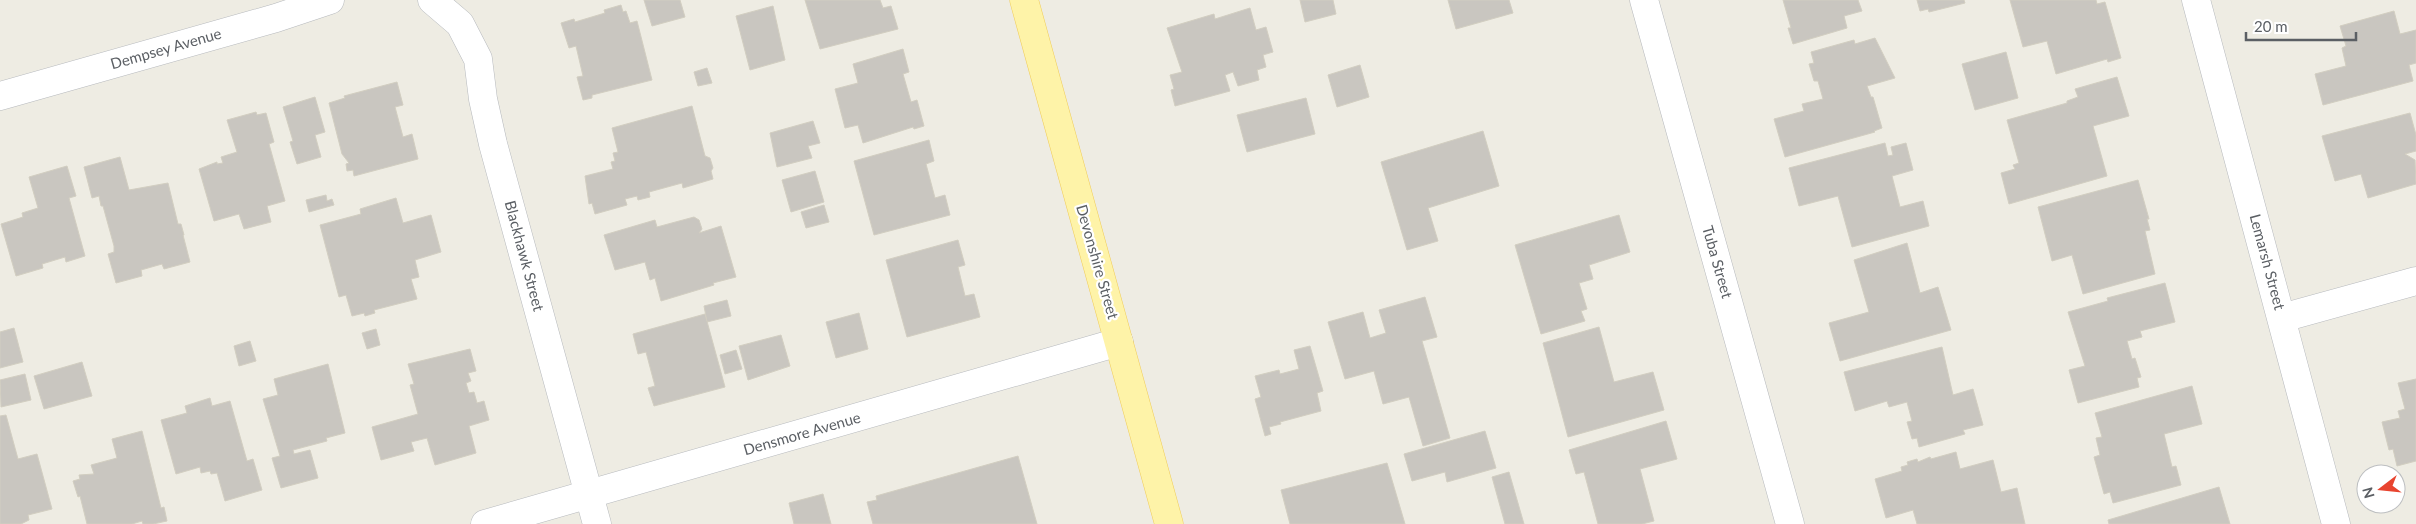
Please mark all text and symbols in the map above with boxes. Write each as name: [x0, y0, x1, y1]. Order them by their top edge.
scale bar: [2246, 10, 2356, 42]
text: 20 m: [2254, 17, 2288, 35]
street label: Dempsey Avenue: [108, 24, 223, 72]
street label: Blackhawk Street: [502, 198, 549, 314]
street label: Devonshire Street: [1073, 202, 1123, 322]
street label: Lemarsh Street: [2247, 212, 2290, 312]
street label: Tuba Street: [1699, 223, 1737, 301]
street label: Densmore Avenue: [741, 408, 862, 458]
north arrow: [2356, 464, 2406, 514]
text: N: [2358, 485, 2378, 500]

